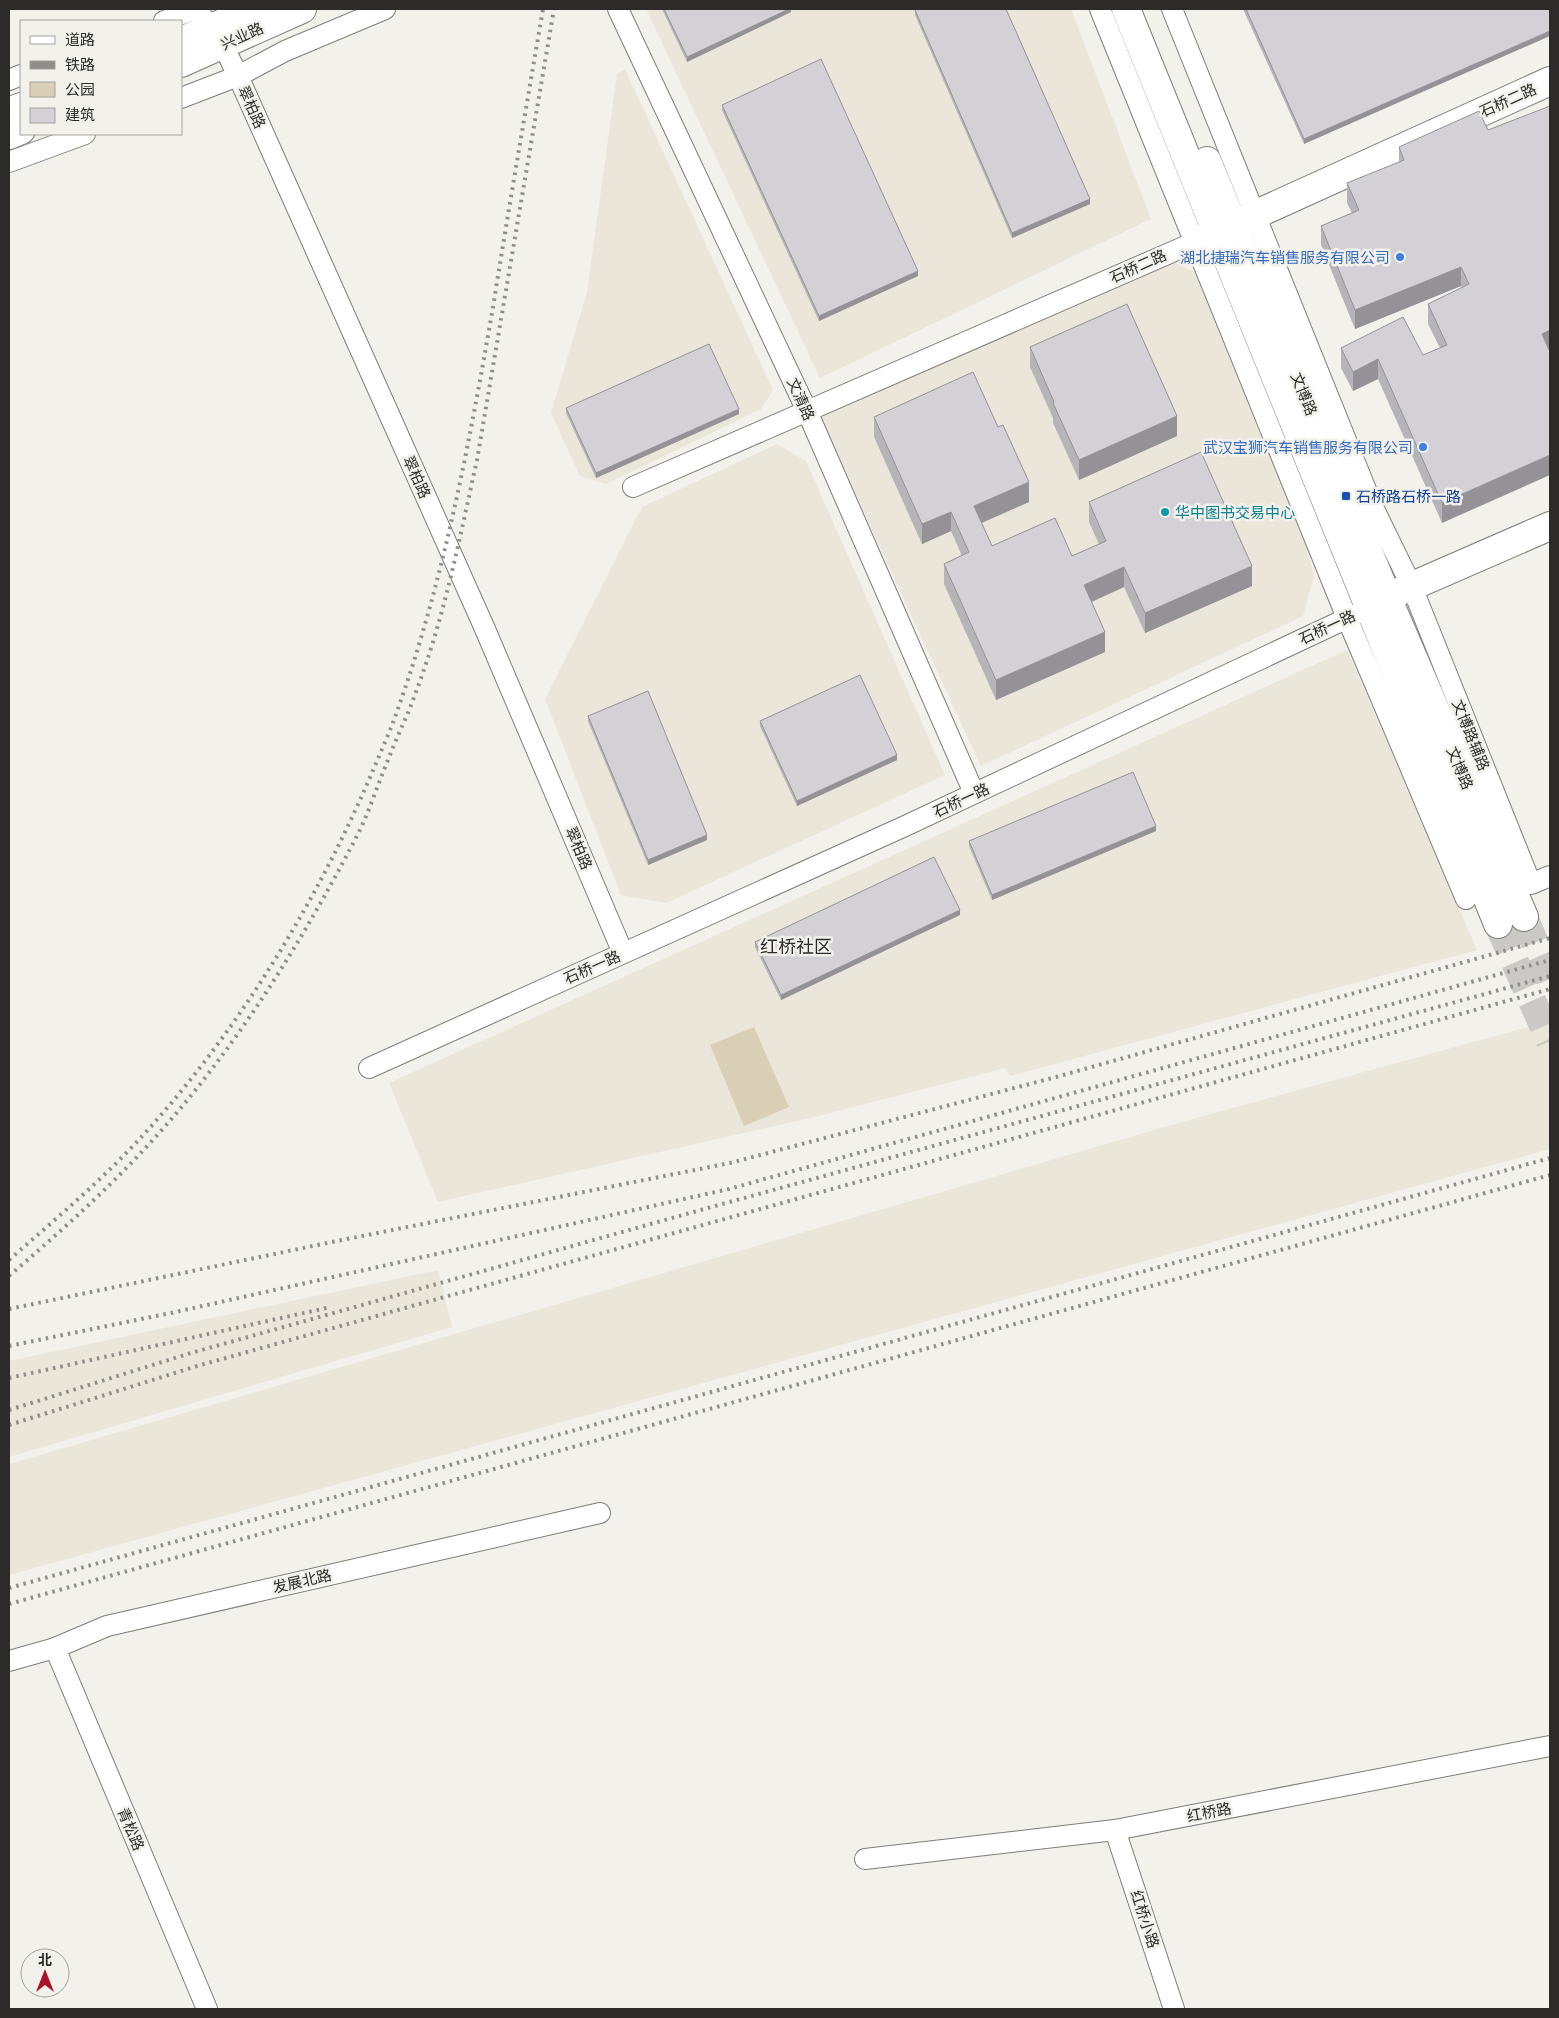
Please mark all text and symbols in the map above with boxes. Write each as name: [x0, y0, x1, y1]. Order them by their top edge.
street label: 兴业路: [218, 19, 266, 53]
legend: [20, 20, 182, 135]
text: 道路: [65, 31, 95, 48]
text: 铁路: [65, 56, 95, 73]
street label: 石桥二路: [1477, 80, 1539, 120]
text: 公园: [65, 81, 95, 98]
street label: 翠柏路: [235, 83, 269, 131]
text: 建筑: [65, 106, 95, 123]
street label: 石桥二路: [1107, 246, 1169, 286]
place label: 湖北捷瑞汽车销售服务有限公司: [1180, 249, 1390, 266]
marker: 湖北捷瑞汽车销售服务有限公司: [1394, 251, 1406, 263]
street label: 文博路: [1288, 370, 1320, 418]
street label: 文清路: [784, 375, 818, 423]
place label: 武汉宝狮汽车销售服务有限公司: [1203, 439, 1413, 456]
marker: 武汉宝狮汽车销售服务有限公司: [1417, 441, 1429, 453]
street label: 翠柏路: [400, 453, 434, 501]
place label: 石桥路石桥一路: [1356, 488, 1461, 505]
marker: 石桥路石桥一路: [1340, 490, 1352, 502]
place label: 华中图书交易中心: [1175, 504, 1295, 521]
marker: 华中图书交易中心: [1159, 506, 1171, 518]
street label: 石桥一路: [1296, 607, 1358, 647]
street label: 文博路辅路: [1449, 697, 1493, 773]
street label: 文博路: [1443, 744, 1477, 792]
street label: 石桥一路: [930, 780, 992, 820]
street label: 翠柏路: [562, 824, 596, 872]
district label: 红桥社区: [760, 936, 832, 957]
street label: 石桥一路: [561, 947, 623, 987]
street label: 发展北路: [271, 1566, 333, 1596]
street label: 红桥路: [1185, 1799, 1233, 1825]
street label: 青松路: [114, 1805, 148, 1853]
street label: 红桥小路: [1128, 1888, 1162, 1950]
north arrow: [20, 1948, 70, 1998]
text: 北: [38, 1952, 52, 1968]

